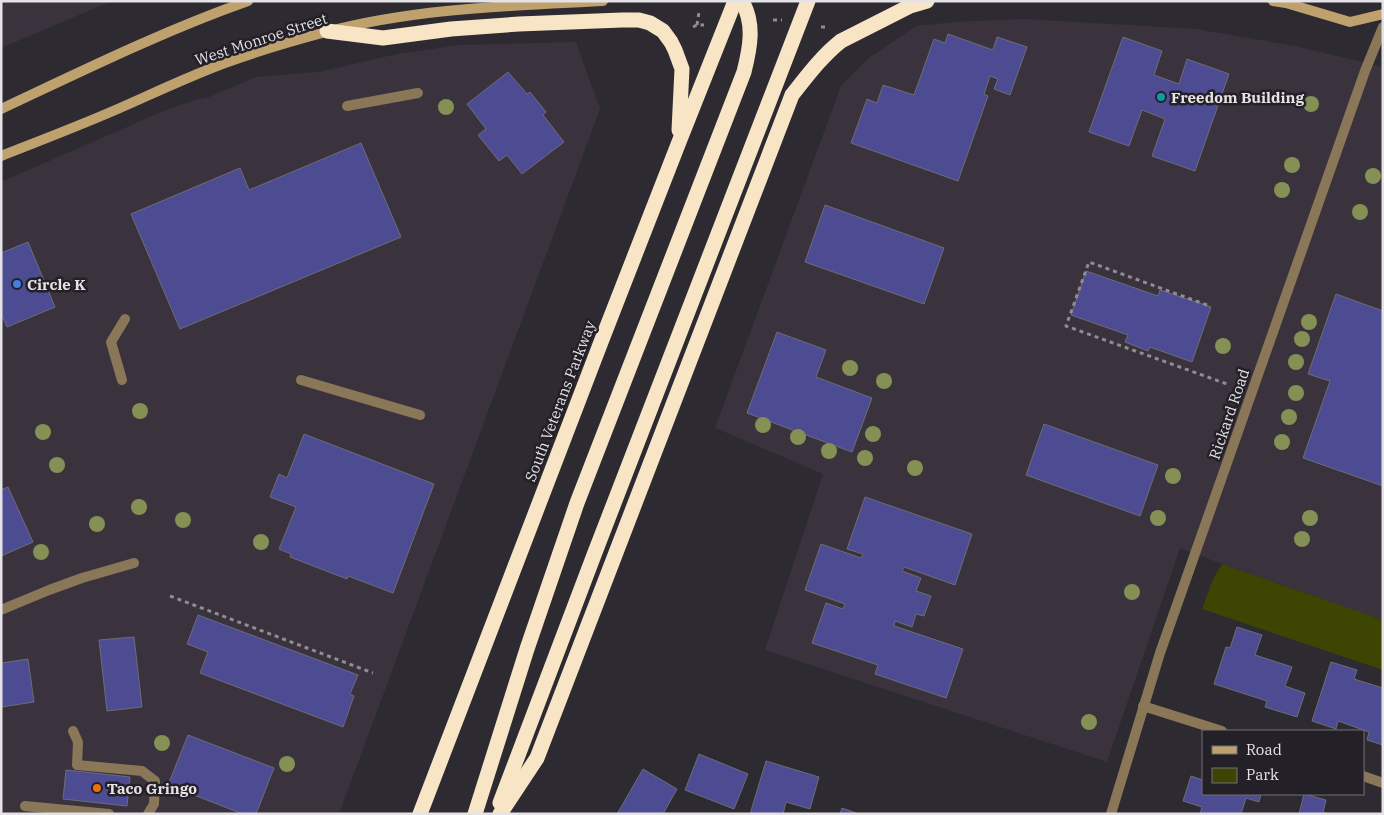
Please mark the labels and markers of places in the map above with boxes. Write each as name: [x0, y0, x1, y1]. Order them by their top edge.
place label: Freedom Building: [1171, 88, 1304, 107]
marker: Freedom Building: [1155, 91, 1167, 103]
place label: Circle K: [27, 275, 86, 294]
marker: Circle K: [11, 278, 23, 290]
place label: Taco Gringo: [107, 779, 197, 798]
marker: Taco Gringo: [91, 782, 103, 794]

